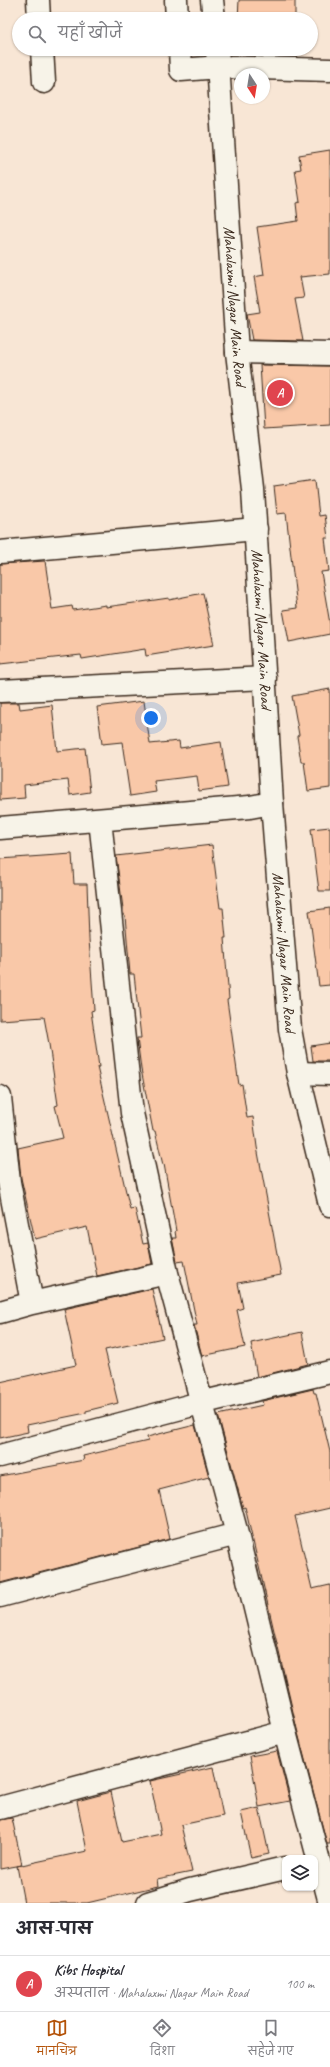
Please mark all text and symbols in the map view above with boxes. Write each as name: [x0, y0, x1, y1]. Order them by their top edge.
search box: [12, 12, 318, 56]
icon: search: [26, 23, 48, 45]
text: यहाँ खोजें: [58, 24, 122, 43]
north arrow: [234, 68, 270, 104]
street label: Mahalaxmi Nagar Main Road: [219, 226, 251, 390]
pin: A: [267, 378, 293, 408]
street label: Mahalaxmi Nagar Main Road: [247, 549, 276, 712]
your location: [141, 708, 161, 728]
street label: Mahalaxmi Nagar Main Road: [268, 872, 301, 1037]
map controls: [282, 1855, 318, 1891]
button: layers: [282, 1855, 318, 1891]
text: आस-पास: [16, 1918, 92, 1939]
text: Kibs Hospital: [54, 1961, 122, 1980]
text: A: [26, 1976, 32, 1992]
text: 100 m: [286, 1976, 314, 1992]
text: अस्पताल · Mahalaxmi Nagar Main Road: [54, 1985, 248, 2001]
tab: मानचित्र: [37, 2017, 77, 2063]
tab: दिशा: [150, 2017, 175, 2063]
tab: सहेजे गए: [248, 2017, 293, 2063]

